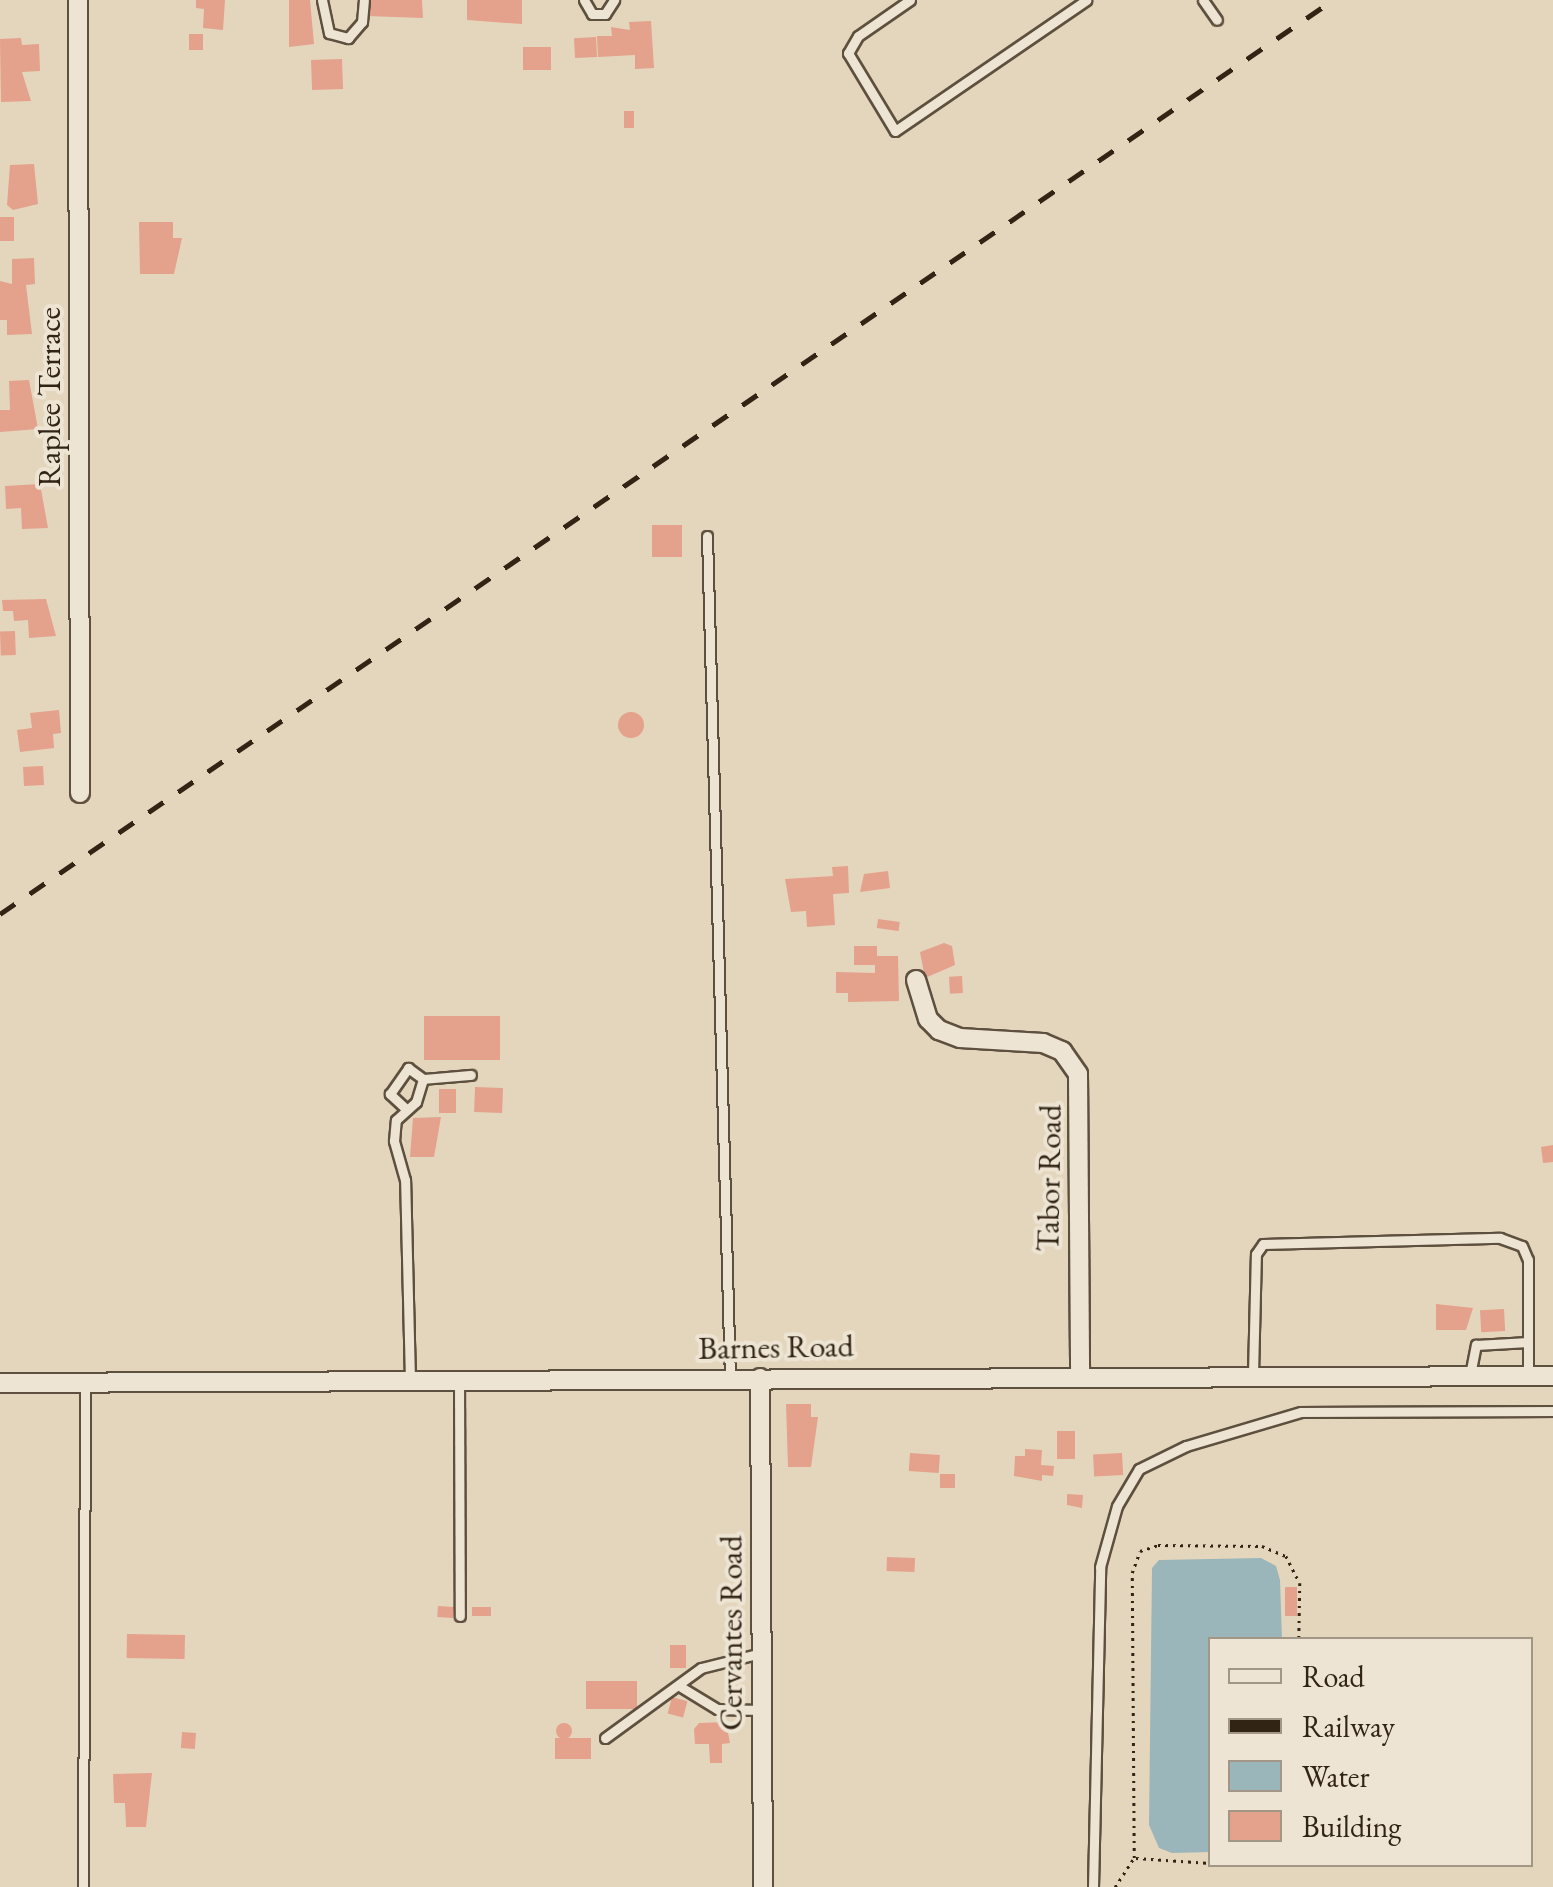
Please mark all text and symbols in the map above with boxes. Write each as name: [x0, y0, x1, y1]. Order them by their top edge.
street label: Raplee Terrace: [30, 307, 68, 487]
street label: Tabor Road: [1029, 1104, 1069, 1252]
street label: Barnes Road: [698, 1326, 854, 1368]
street label: Cervantes Road: [712, 1535, 750, 1731]
legend: [1208, 1637, 1533, 1867]
text: Road: [1302, 1657, 1365, 1696]
text: Railway: [1302, 1707, 1395, 1746]
text: Water: [1302, 1757, 1370, 1796]
text: Building: [1302, 1807, 1401, 1846]

